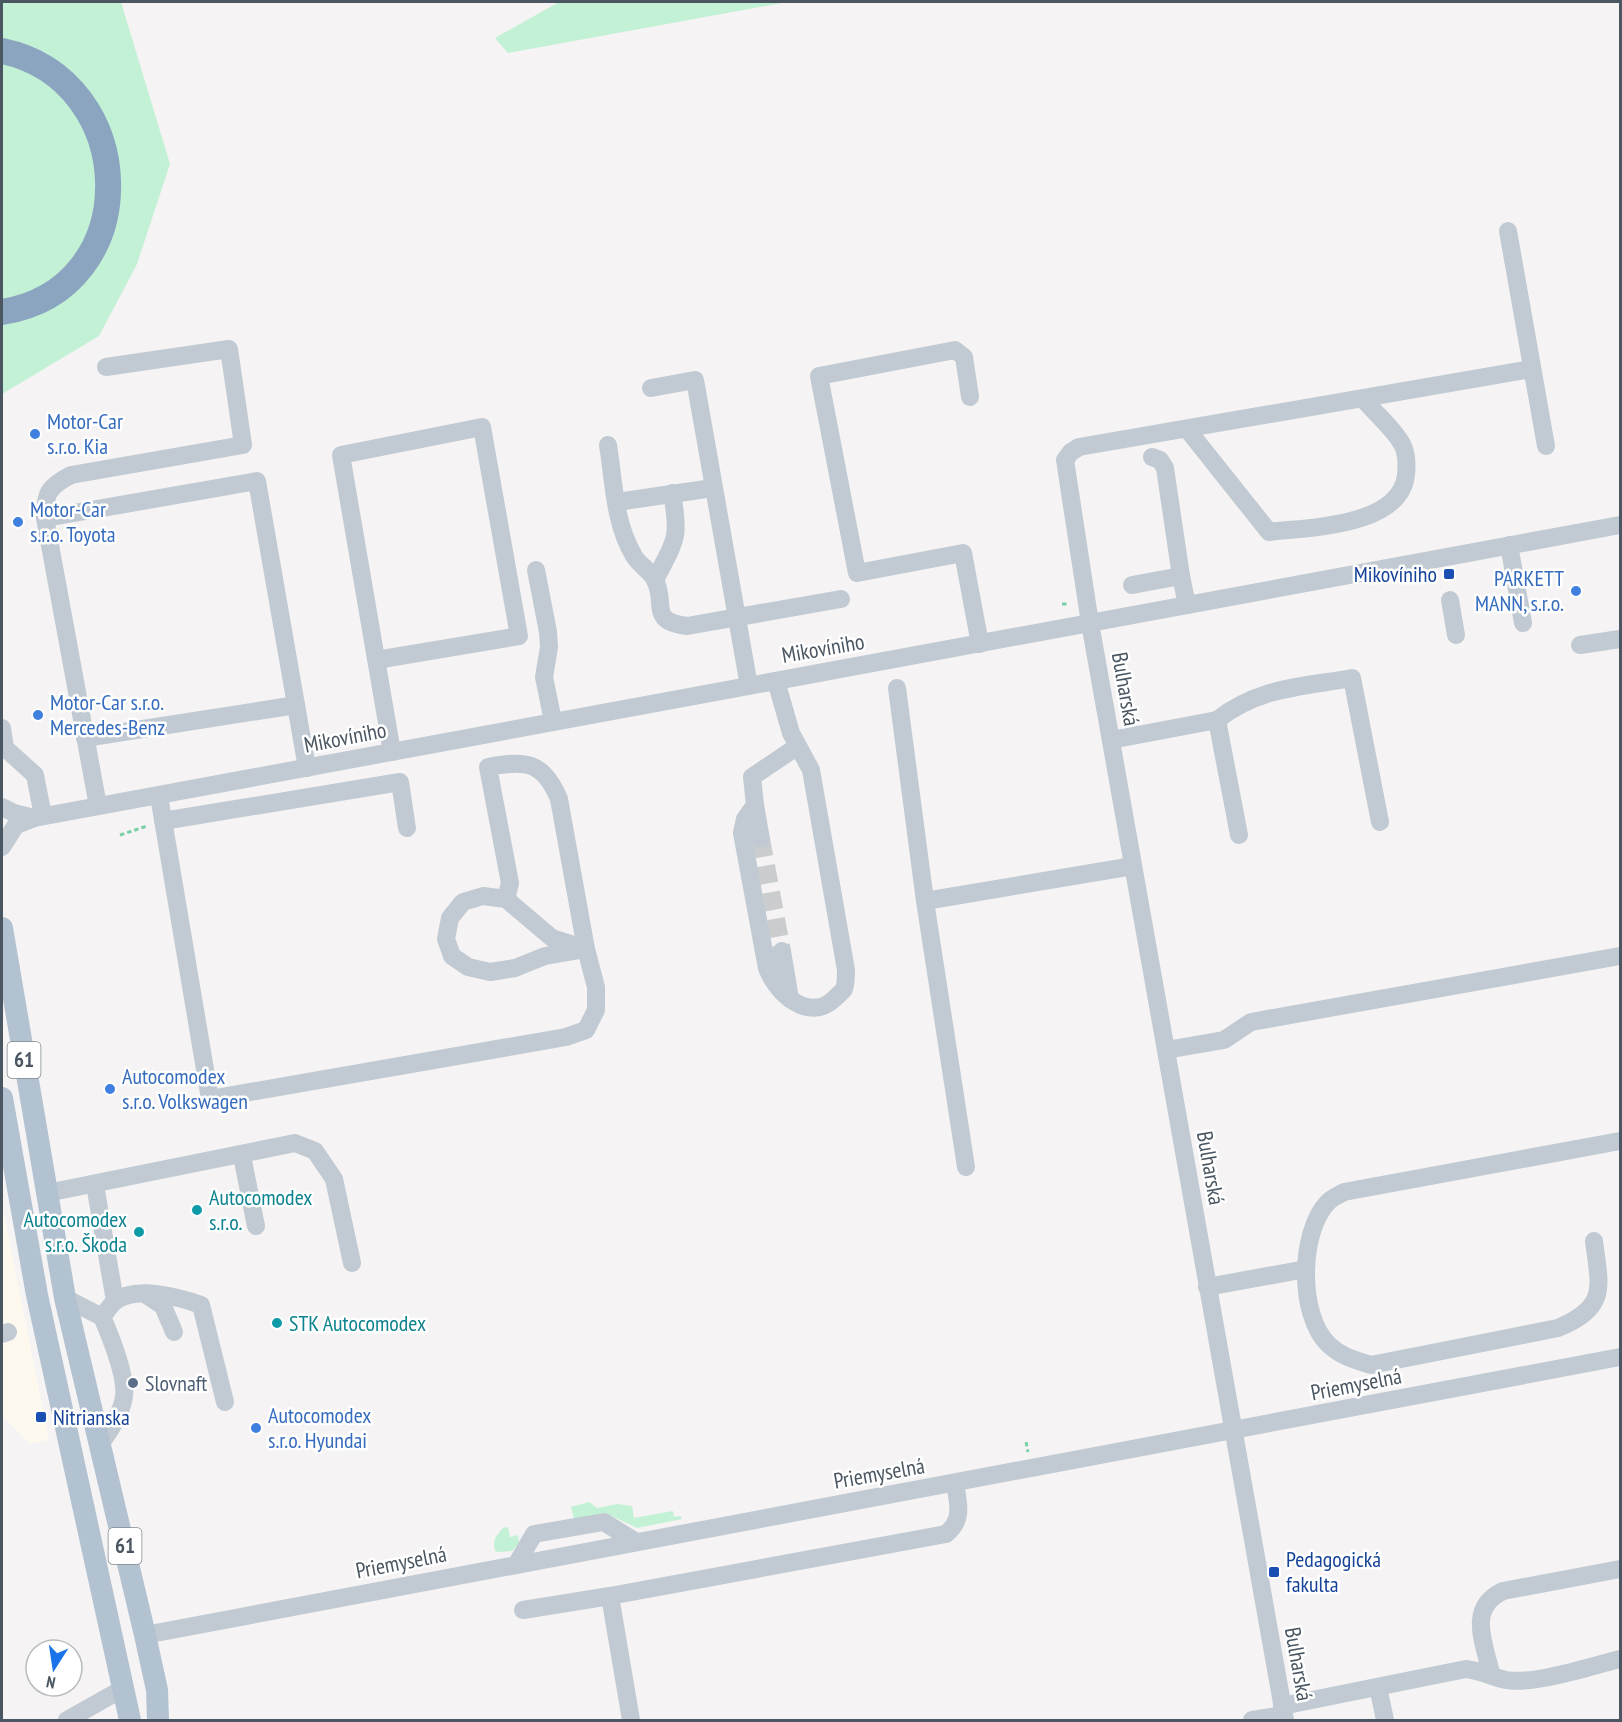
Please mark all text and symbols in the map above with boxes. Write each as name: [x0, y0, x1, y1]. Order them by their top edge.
place label: Motor-Car s.r.o. Kia: [47, 407, 123, 460]
marker: Motor-Car s.r.o. Kia: [28, 427, 42, 441]
place label: Motor-Car s.r.o. Toyota: [30, 495, 116, 548]
marker: Motor-Car s.r.o. Toyota: [11, 515, 25, 529]
place label: Mikovíniho: [1354, 560, 1437, 588]
place label: PARKETT MANN, s.r.o.: [1475, 564, 1564, 617]
marker: Mikovíniho: [1442, 567, 1456, 581]
marker: PARKETT MANN, s.r.o.: [1569, 584, 1583, 598]
street label: Mikovíniho: [780, 627, 866, 669]
street label: Bulharská: [1106, 650, 1146, 728]
place label: Motor-Car s.r.o. Mercedes-Benz: [50, 688, 165, 741]
marker: Motor-Car s.r.o. Mercedes-Benz: [31, 708, 45, 722]
street label: Mikovíniho: [301, 715, 389, 759]
road number: 61: [8, 1042, 40, 1078]
place label: Autocomodex s.r.o. Volkswagen: [122, 1062, 248, 1115]
marker: Autocomodex s.r.o. Volkswagen: [103, 1082, 117, 1096]
street label: Bulharská: [1191, 1129, 1231, 1207]
place label: Autocomodex s.r.o.: [209, 1183, 312, 1236]
marker: Autocomodex s.r.o.: [190, 1203, 204, 1217]
place label: Autocomodex s.r.o. Škoda: [24, 1205, 127, 1258]
marker: Autocomodex s.r.o. Škoda: [132, 1225, 146, 1239]
place label: STK Autocomodex: [289, 1309, 426, 1337]
marker: STK Autocomodex: [270, 1316, 284, 1330]
street label: Priemyselná: [1308, 1361, 1404, 1407]
place label: Slovnaft: [145, 1369, 207, 1397]
marker: Slovnaft: [126, 1376, 140, 1390]
place label: Autocomodex s.r.o. Hyundai: [268, 1401, 371, 1454]
place label: Nitrianska: [53, 1403, 130, 1431]
marker: Nitrianska: [34, 1410, 48, 1424]
marker: Autocomodex s.r.o. Hyundai: [249, 1421, 263, 1435]
street label: Priemyselná: [831, 1451, 927, 1495]
road number: 61: [108, 1528, 142, 1564]
street label: Priemyselná: [353, 1539, 449, 1585]
place label: Pedagogická fakulta: [1286, 1545, 1381, 1598]
marker: Pedagogická fakulta: [1267, 1565, 1281, 1579]
street label: Bulharská: [1279, 1625, 1319, 1703]
north arrow: [24, 1638, 84, 1698]
text: N: [45, 1672, 57, 1693]

